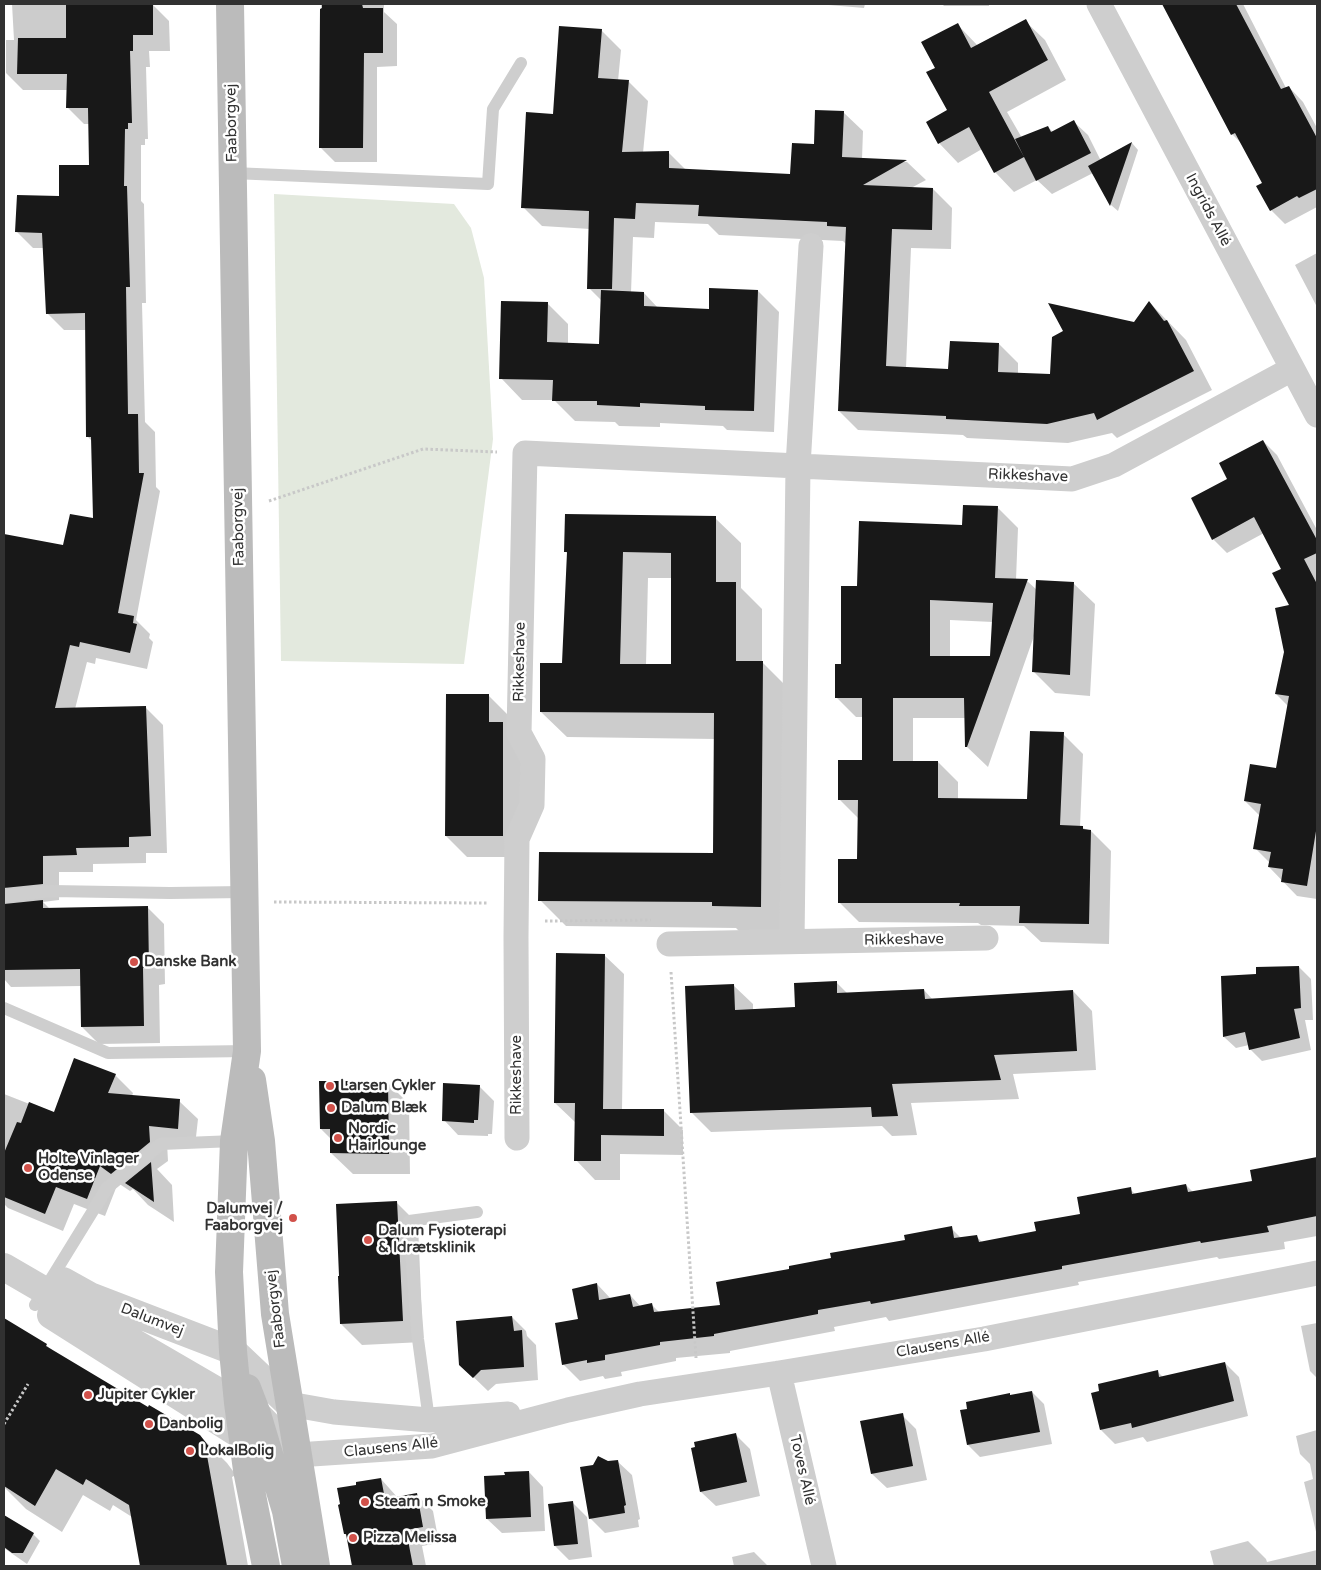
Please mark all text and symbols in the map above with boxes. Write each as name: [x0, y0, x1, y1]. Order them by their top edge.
street label: Faaborgvej: [222, 84, 242, 162]
street label: Ingrids Allé: [1181, 171, 1235, 249]
street label: Rikkeshave: [988, 466, 1068, 486]
street label: Faaborgvej: [229, 488, 249, 566]
street label: Rikkeshave: [510, 622, 530, 702]
street label: Rikkeshave: [864, 930, 944, 950]
place label: Danske Bank: [144, 953, 236, 971]
marker: Danske Bank: [128, 956, 140, 968]
street label: Rikkeshave: [508, 1035, 526, 1115]
place label: Larsen Cykler: [340, 1077, 435, 1095]
marker: Larsen Cykler: [324, 1080, 336, 1092]
place label: Dalum Blæk: [341, 1099, 427, 1117]
marker: Dalum Blæk: [325, 1102, 337, 1114]
place label: Nordic Hairlounge: [348, 1120, 426, 1155]
marker: Nordic Hairlounge: [332, 1132, 344, 1144]
place label: Holte Vinlager Odense: [38, 1150, 139, 1185]
marker: Holte Vinlager Odense: [22, 1162, 34, 1174]
place label: Dalumvej / Faaborgvej: [204, 1200, 283, 1235]
marker: Dalumvej / Faaborgvej: [287, 1212, 299, 1224]
place label: Dalum Fysioterapi & Idrætsklinik: [378, 1222, 507, 1257]
marker: Dalum Fysioterapi & Idrætsklinik: [362, 1234, 374, 1246]
street label: Faaborgvej: [262, 1269, 290, 1349]
street label: Dalumvej: [118, 1300, 186, 1340]
street label: Clausens Allé: [895, 1328, 991, 1362]
place label: Jupiter Cykler: [98, 1386, 195, 1404]
marker: Jupiter Cykler: [82, 1389, 94, 1401]
place label: Danbolig: [159, 1415, 223, 1433]
marker: Danbolig: [143, 1418, 155, 1430]
street label: Toves Allé: [785, 1433, 819, 1507]
street label: Clausens Allé: [343, 1434, 439, 1462]
place label: LokalBolig: [200, 1442, 274, 1460]
marker: LokalBolig: [184, 1445, 196, 1457]
place label: Steam n Smoke: [375, 1493, 486, 1511]
marker: Steam n Smoke: [359, 1496, 371, 1508]
place label: Pizza Melissa: [363, 1529, 457, 1547]
marker: Pizza Melissa: [347, 1532, 359, 1544]

